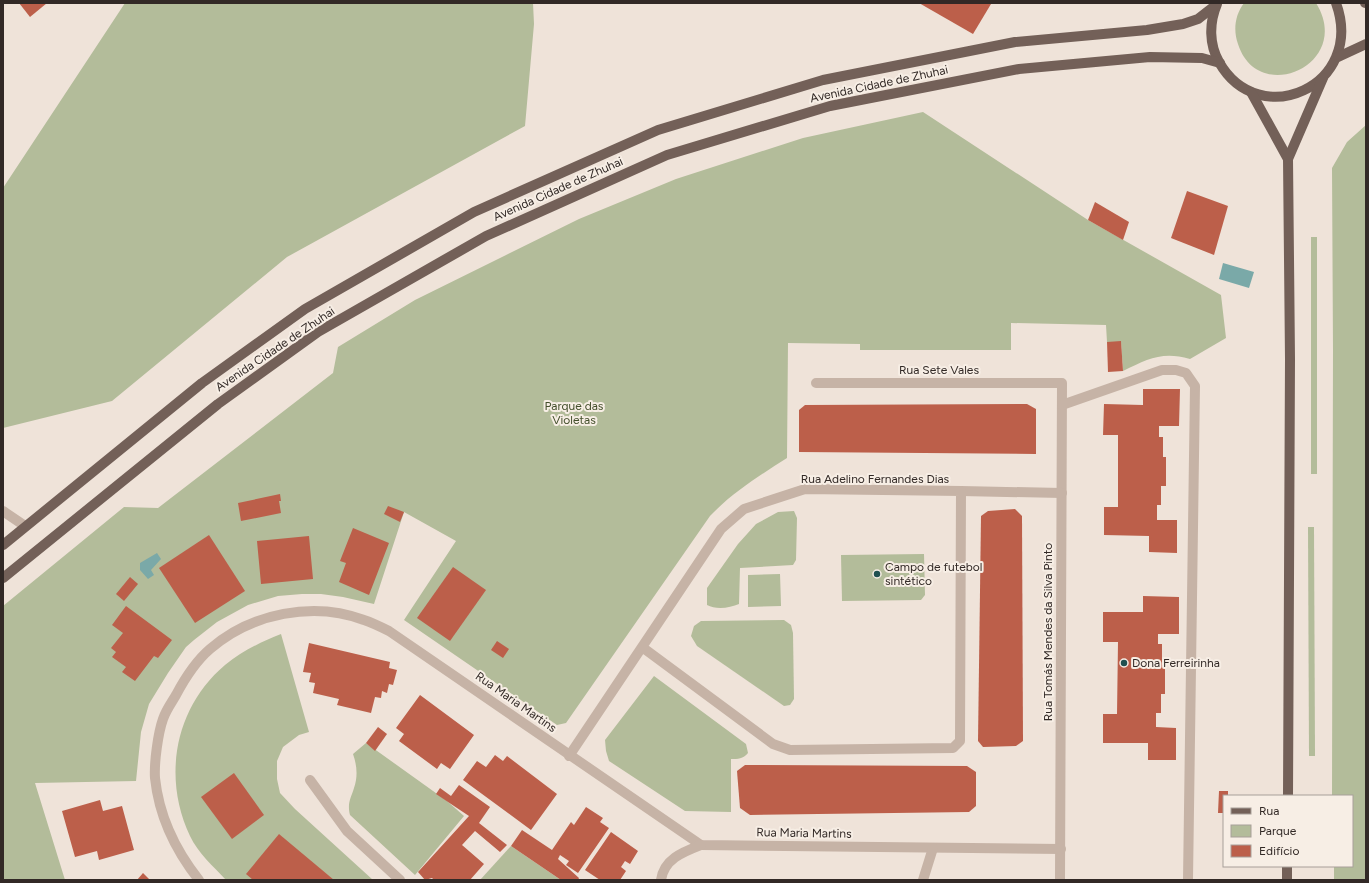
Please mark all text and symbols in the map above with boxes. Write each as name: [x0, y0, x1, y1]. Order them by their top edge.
street label: Avenida Cidade de Zhuhai: [809, 63, 949, 105]
street label: Avenida Cidade de Zhuhai: [491, 154, 625, 224]
street label: Avenida Cidade de Zhuhai: [213, 304, 337, 394]
street label: Rua Sete Vales: [899, 363, 979, 377]
park label: Parque das Violetas: [545, 399, 604, 427]
street label: Rua Adelino Fernandes Dias: [801, 472, 950, 486]
street label: Rua Tomás Mendes da Silva Pinto: [1041, 543, 1055, 721]
place label: Campo de futebol sintético: [885, 560, 982, 588]
marker: Campo de futebol sintético: [872, 569, 882, 579]
place label: Dona Ferreirinha: [1132, 656, 1220, 670]
marker: Dona Ferreirinha: [1119, 658, 1129, 668]
street label: Rua Maria Martins: [473, 669, 559, 735]
legend: [1223, 795, 1353, 867]
text: Rua: [1259, 804, 1279, 818]
text: Parque: [1259, 824, 1297, 838]
street label: Rua Maria Martins: [756, 825, 852, 841]
text: Edifício: [1259, 844, 1299, 858]

